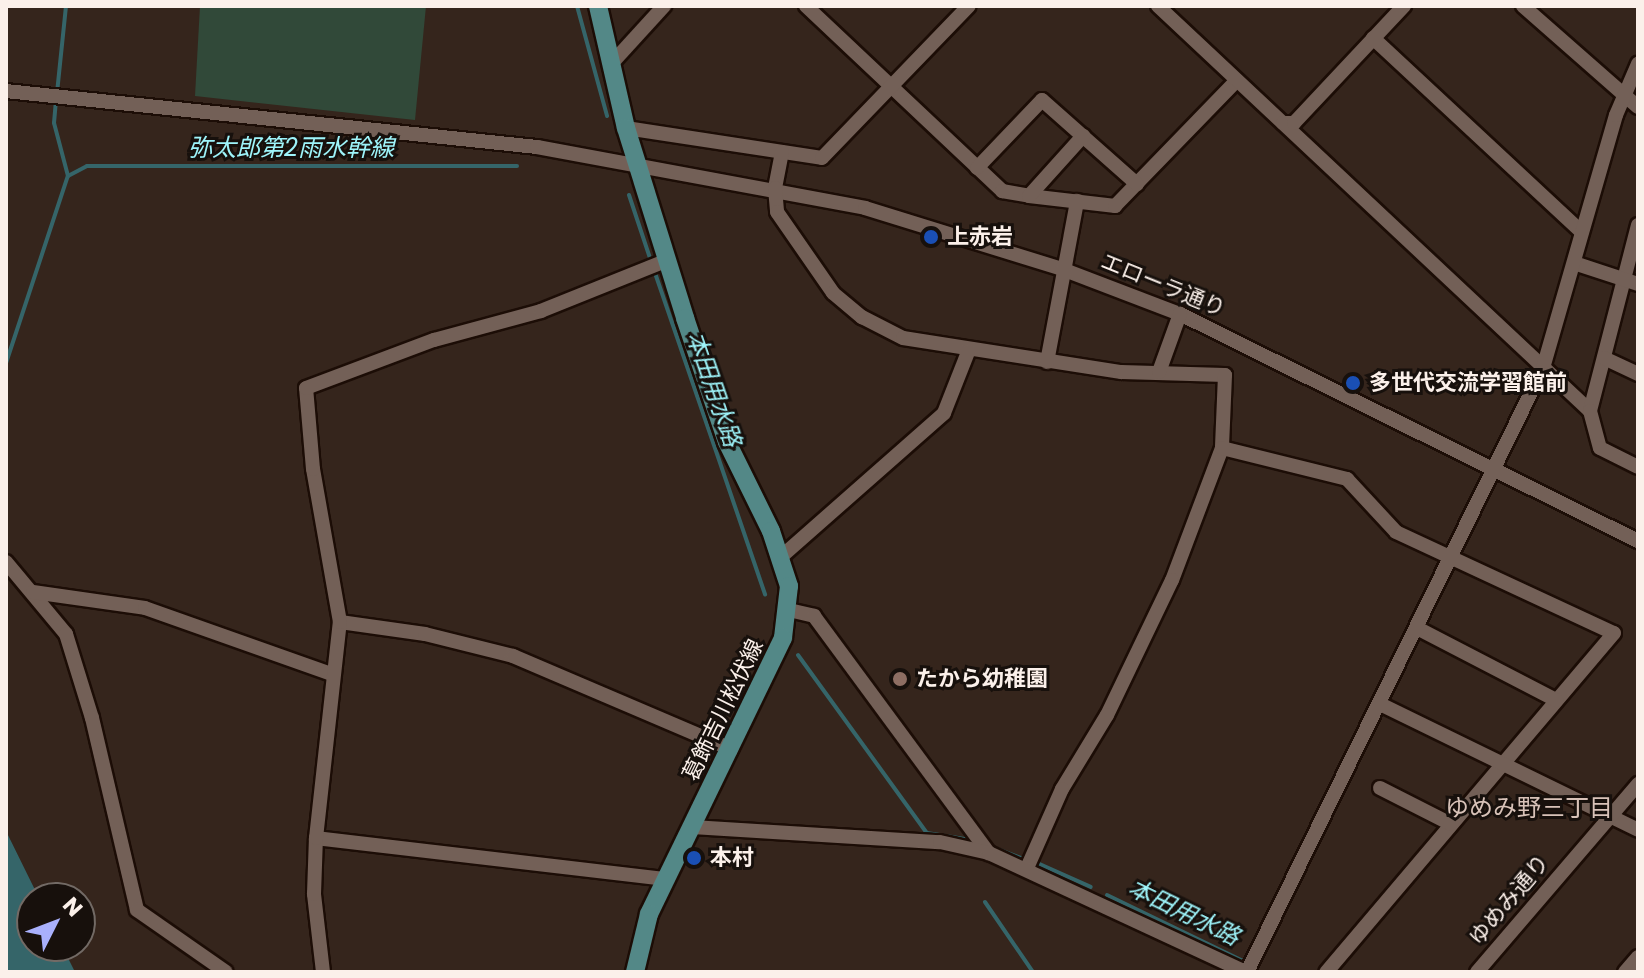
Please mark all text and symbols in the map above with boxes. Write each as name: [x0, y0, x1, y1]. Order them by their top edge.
water label: 弥太郎第2雨水幹線: [188, 134, 394, 162]
place label: 上赤岩: [947, 224, 1013, 250]
marker: 上赤岩: [922, 228, 940, 246]
street label: エローラ通り: [1097, 248, 1229, 322]
water label: 本田用水路: [681, 328, 747, 450]
place label: 多世代交流学習館前: [1369, 370, 1567, 396]
marker: 多世代交流学習館前: [1344, 374, 1362, 392]
street label: 葛飾吉川松伏線: [677, 635, 769, 785]
place label: たから幼稚園: [916, 666, 1048, 692]
marker: たから幼稚園: [891, 670, 909, 688]
district label: ゆめみ野三丁目: [1445, 794, 1613, 822]
place label: 本村: [710, 845, 754, 871]
marker: 本村: [685, 849, 703, 867]
street label: ゆめみ通り: [1464, 849, 1554, 951]
water label: 本田用水路: [1124, 873, 1244, 951]
north arrow: [16, 882, 96, 962]
text: N: [56, 890, 90, 923]

